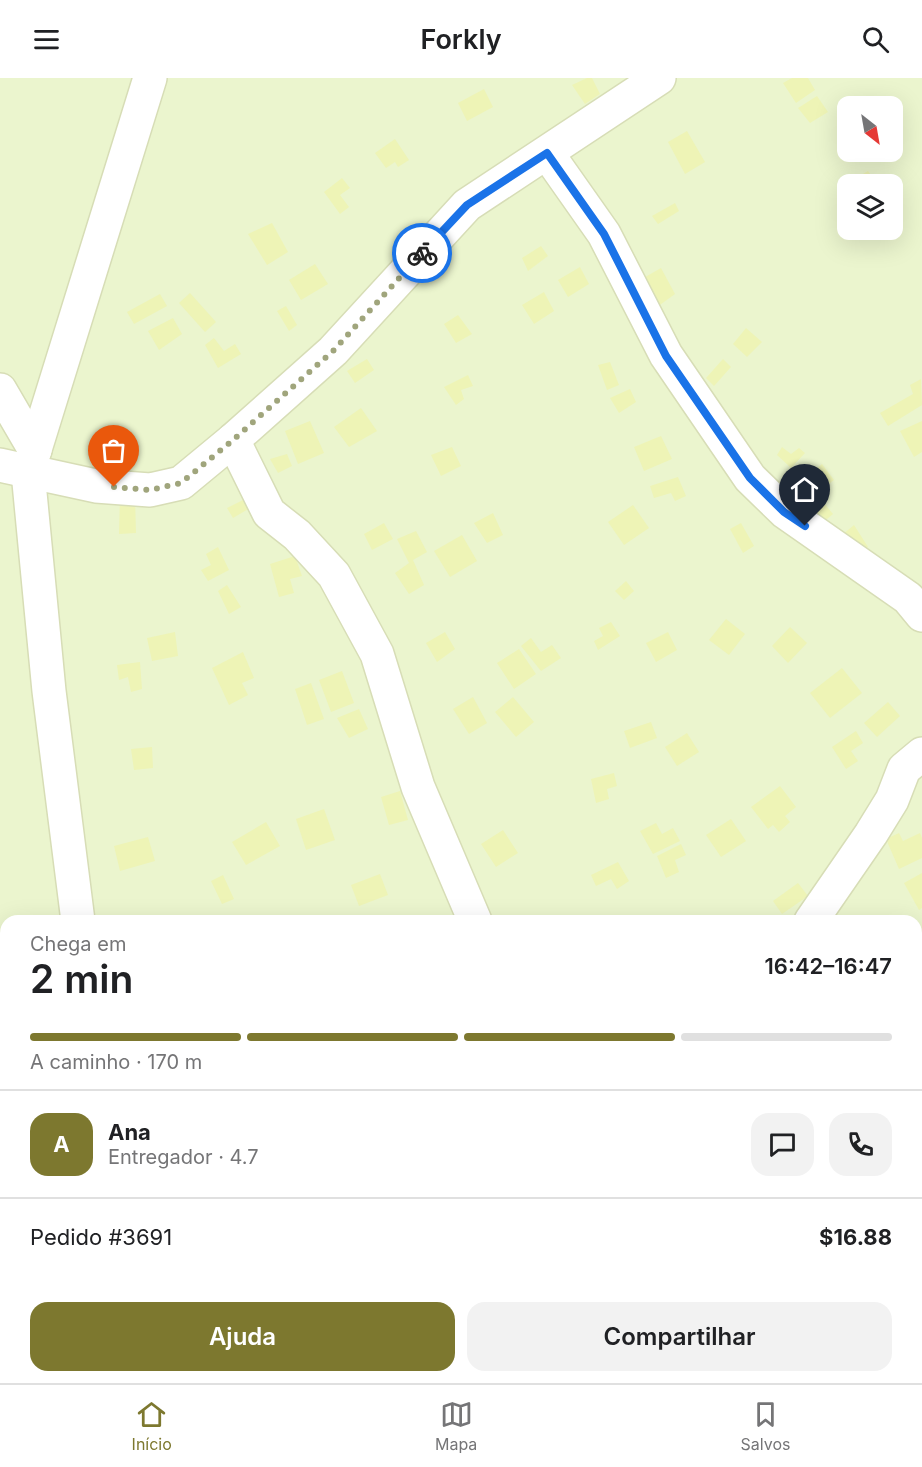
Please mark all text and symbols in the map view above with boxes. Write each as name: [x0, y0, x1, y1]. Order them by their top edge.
icon: menu: [30, 23, 63, 56]
text: Forkly: [420, 23, 502, 56]
icon: search: [859, 23, 892, 56]
north arrow: [837, 96, 903, 162]
map controls: [837, 96, 903, 240]
button: layers: [837, 174, 903, 240]
courier: [392, 223, 452, 283]
icon: bike: [406, 237, 439, 270]
pin: [88, 425, 139, 487]
icon: bag: [97, 434, 130, 467]
pin: [779, 464, 830, 526]
icon: home: [788, 473, 821, 506]
text: Chega em: [30, 932, 126, 956]
text: 16:42–16:47: [765, 953, 892, 979]
text: 2 min: [30, 955, 133, 1002]
text: A caminho · 170 m: [30, 1050, 202, 1074]
button: chat: [751, 1113, 814, 1176]
button: phone: [829, 1113, 892, 1176]
text: Ana: [108, 1119, 151, 1145]
text: A: [53, 1131, 70, 1157]
text: Entregador · 4.7: [108, 1145, 259, 1169]
text: Pedido #3691: [30, 1224, 172, 1250]
text: $16.88: [819, 1224, 892, 1250]
button: Ajuda: [30, 1302, 455, 1371]
button: Compartilhar: [467, 1302, 892, 1371]
tab: Início: [132, 1398, 172, 1454]
tab: Mapa: [435, 1398, 477, 1454]
tab: Salvos: [741, 1398, 790, 1454]

